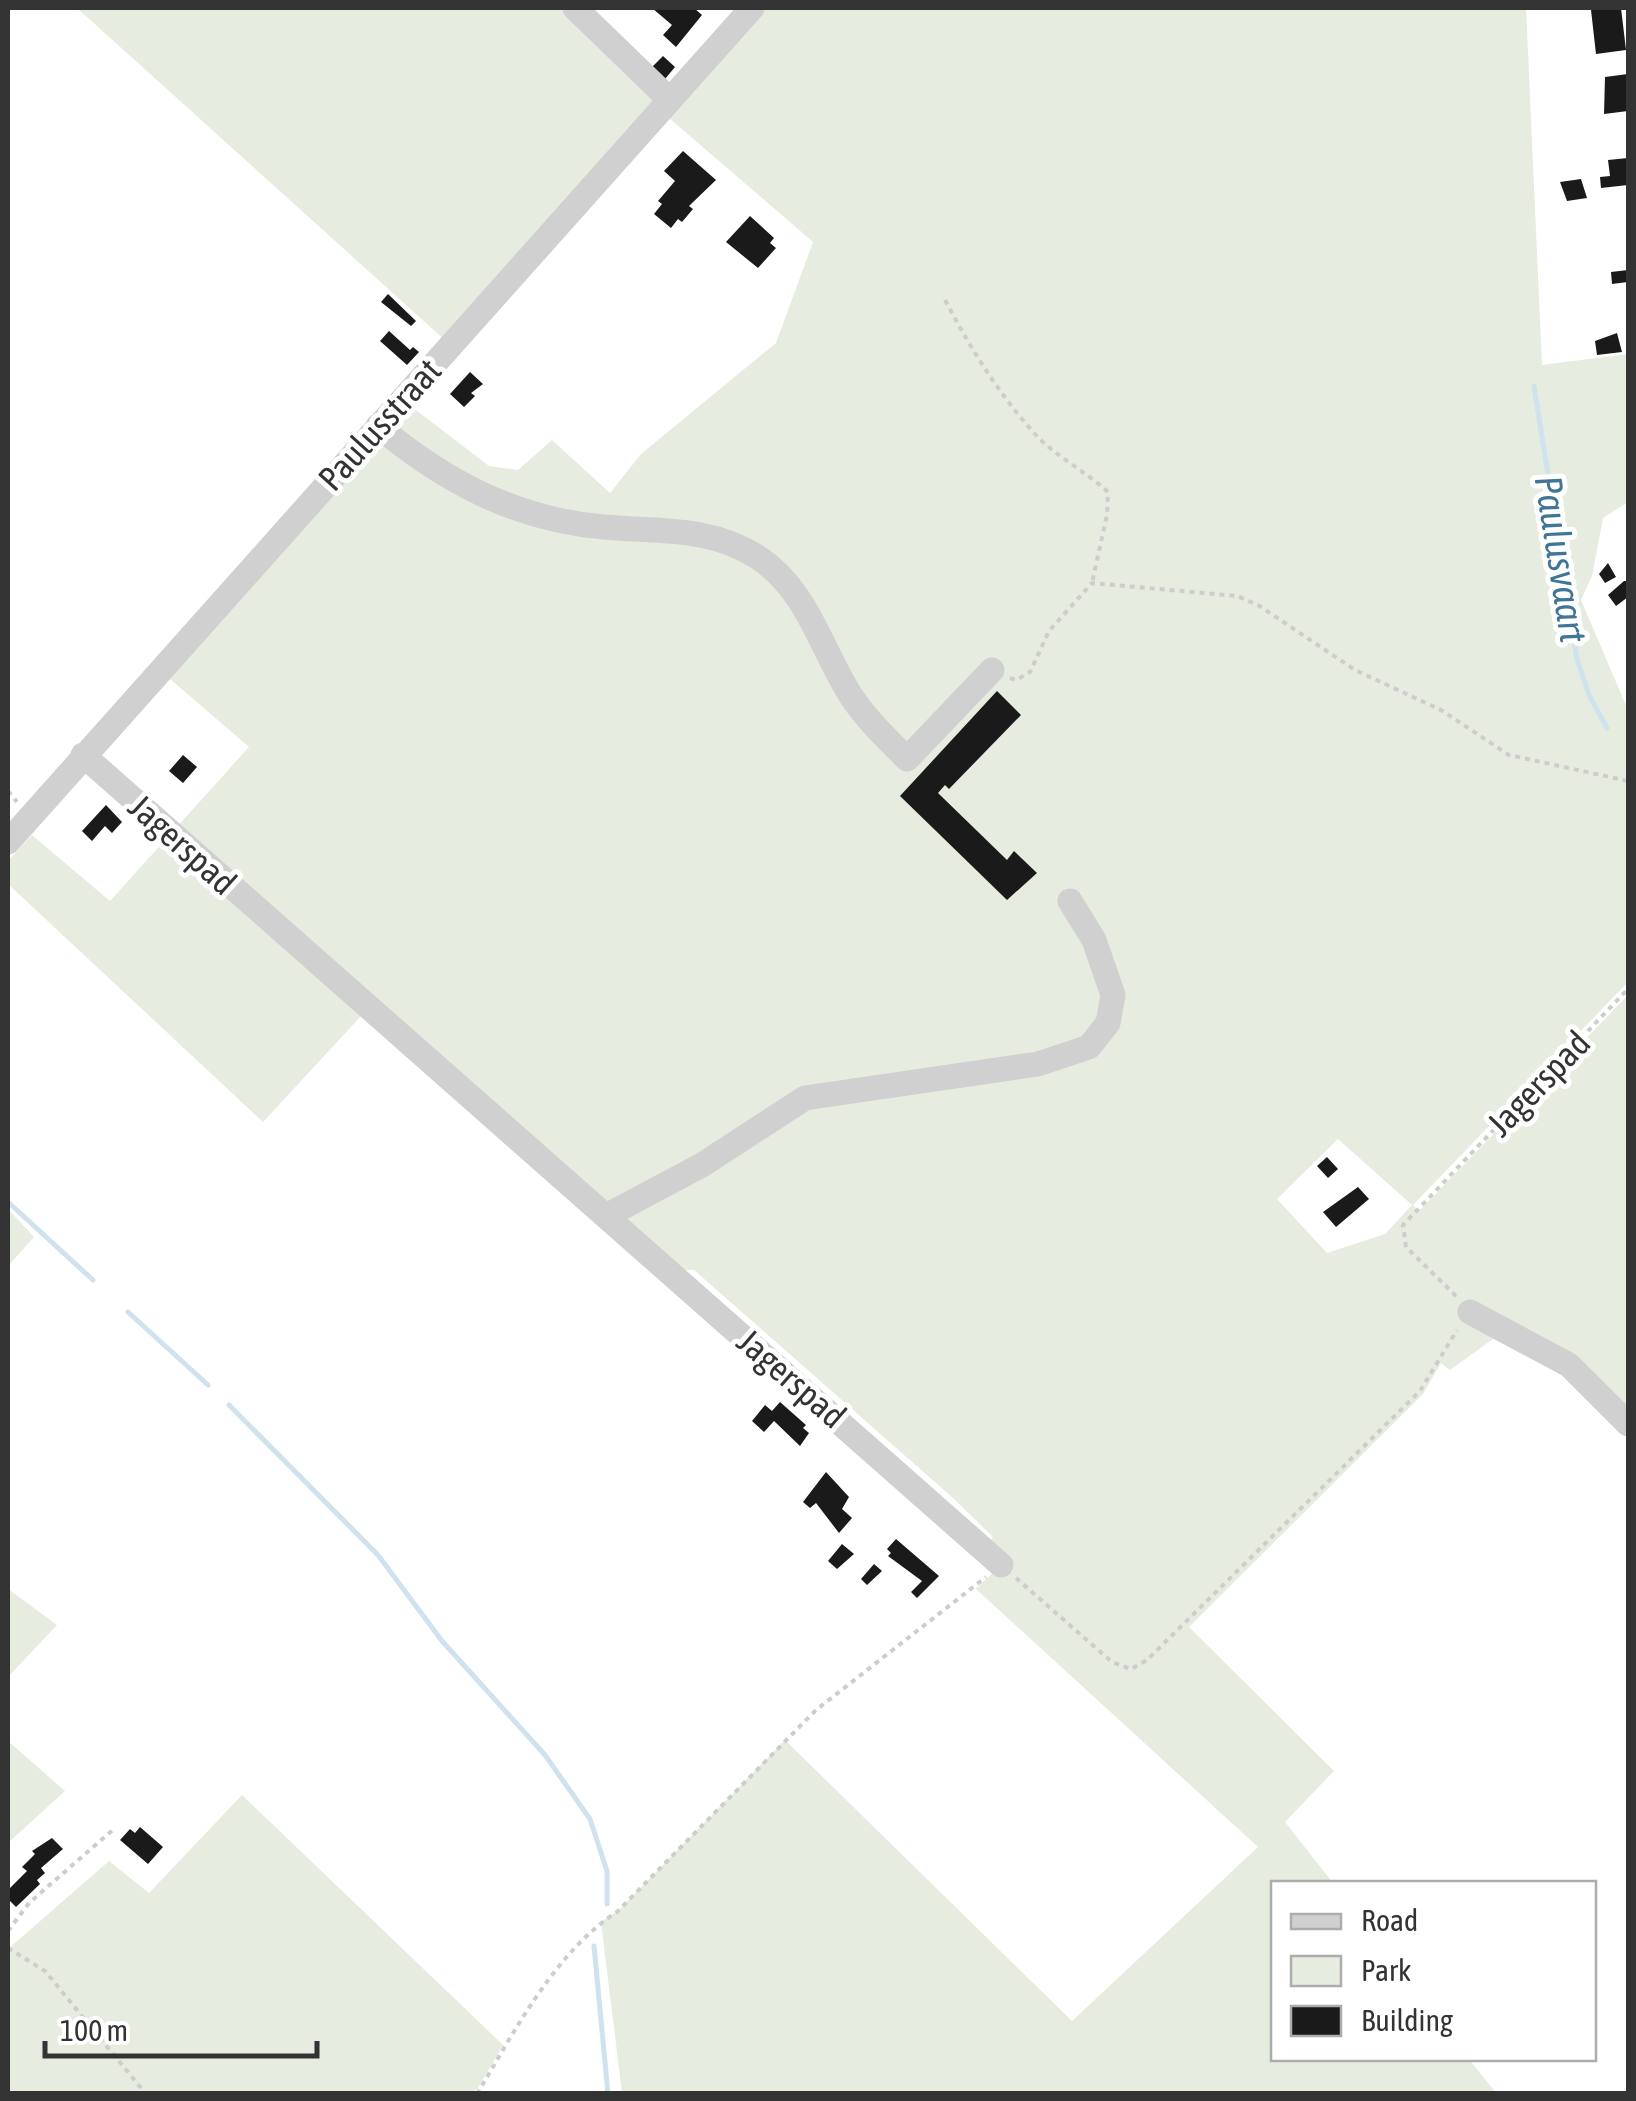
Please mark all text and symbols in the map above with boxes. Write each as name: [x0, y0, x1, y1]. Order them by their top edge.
street label: Paulusstraat: [310, 350, 448, 498]
water label: Paulusvaart: [1527, 472, 1595, 646]
street label: Jagerspad: [121, 786, 245, 902]
street label: Jagerspad: [1479, 1022, 1597, 1144]
street label: Jagerspad: [730, 1320, 854, 1436]
legend: [1271, 1881, 1596, 2061]
text: Road: [1361, 1903, 1418, 1937]
text: Park: [1361, 1953, 1411, 1987]
scale bar: [45, 1996, 318, 2058]
text: Building: [1361, 2003, 1453, 2037]
text: 100 m: [60, 2013, 128, 2047]

